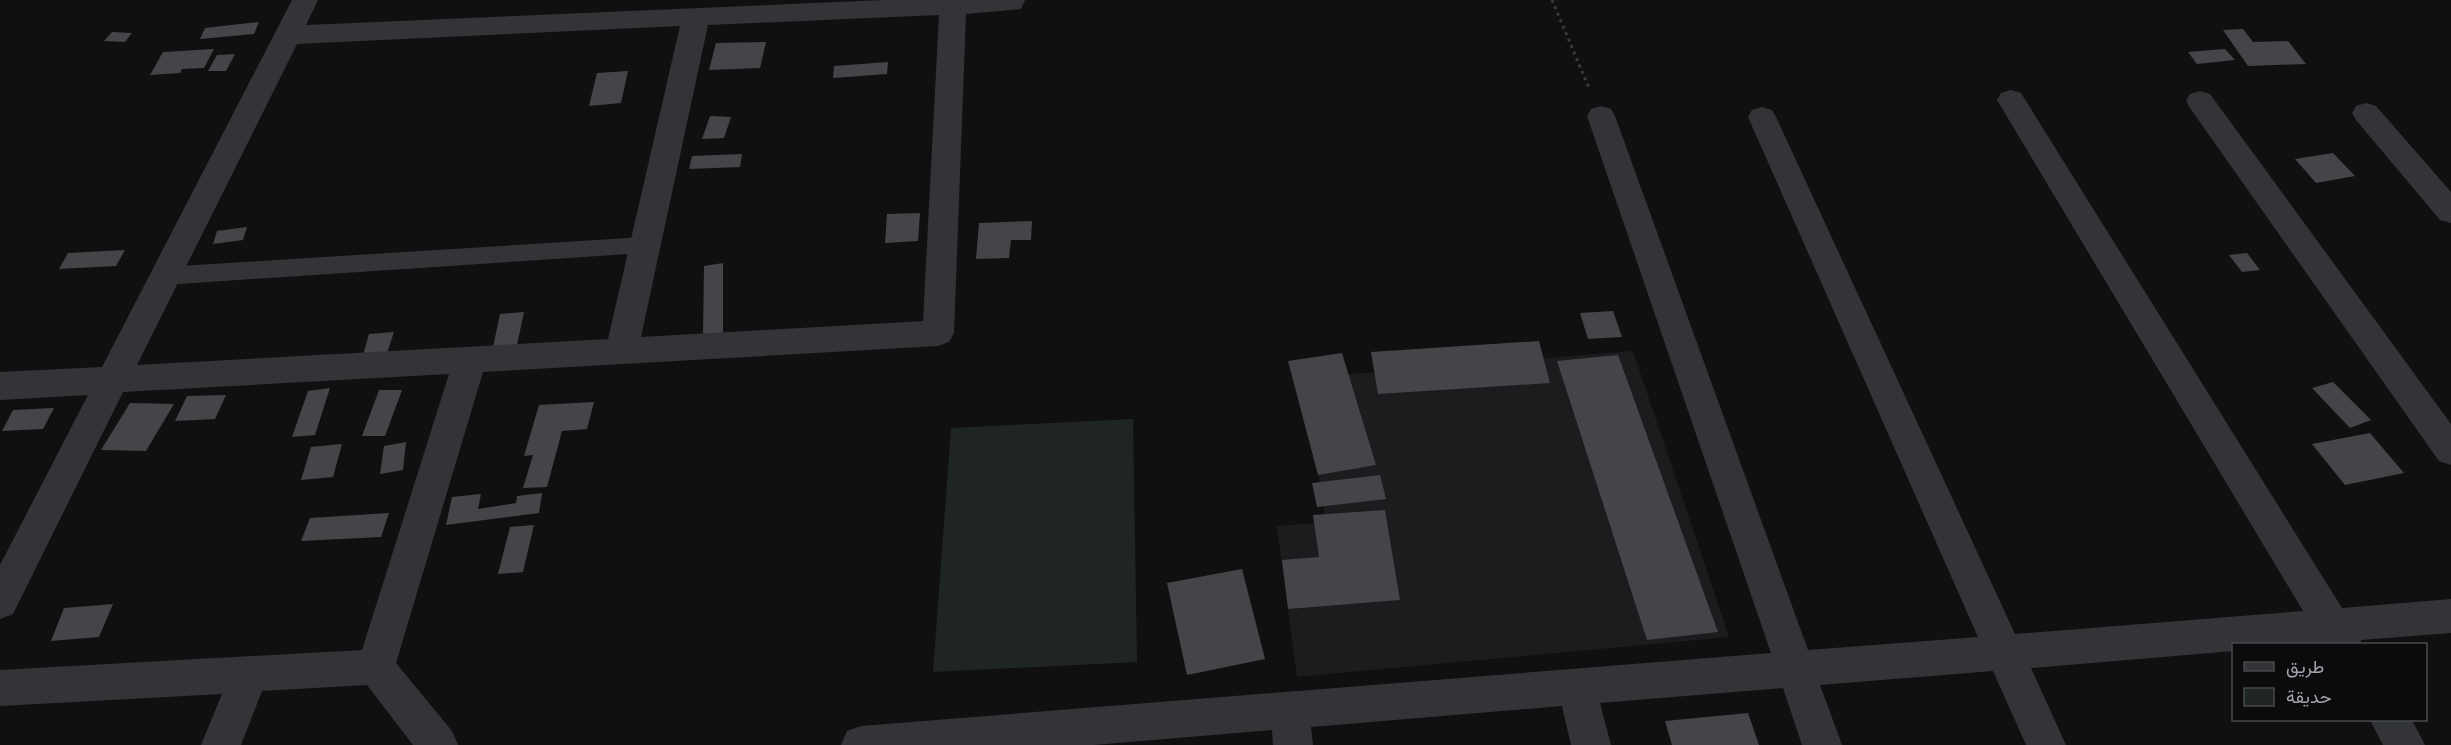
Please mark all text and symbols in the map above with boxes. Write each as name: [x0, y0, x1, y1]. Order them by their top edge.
legend: [2232, 643, 2427, 721]
text: طريق: [2286, 655, 2324, 678]
text: حديقة: [2286, 685, 2332, 707]

